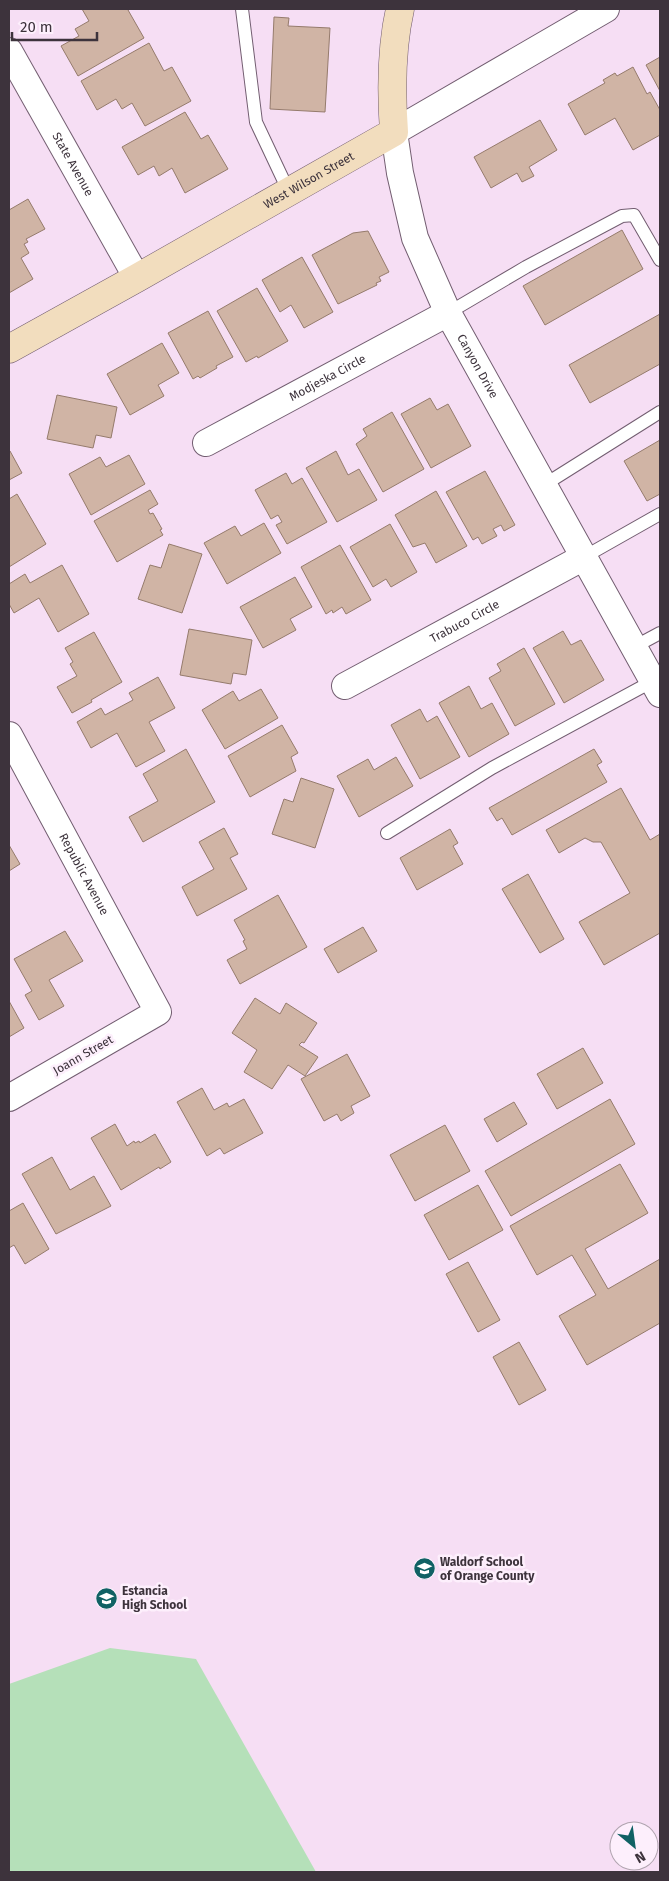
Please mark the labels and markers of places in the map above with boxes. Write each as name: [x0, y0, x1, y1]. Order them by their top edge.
place label: Waldorf School of Orange County: [440, 1555, 535, 1583]
school or university icon: Waldorf School of Orange County: [412, 1557, 436, 1581]
place label: Estancia High School: [122, 1584, 187, 1612]
school or university icon: Estancia High School: [94, 1586, 118, 1610]

